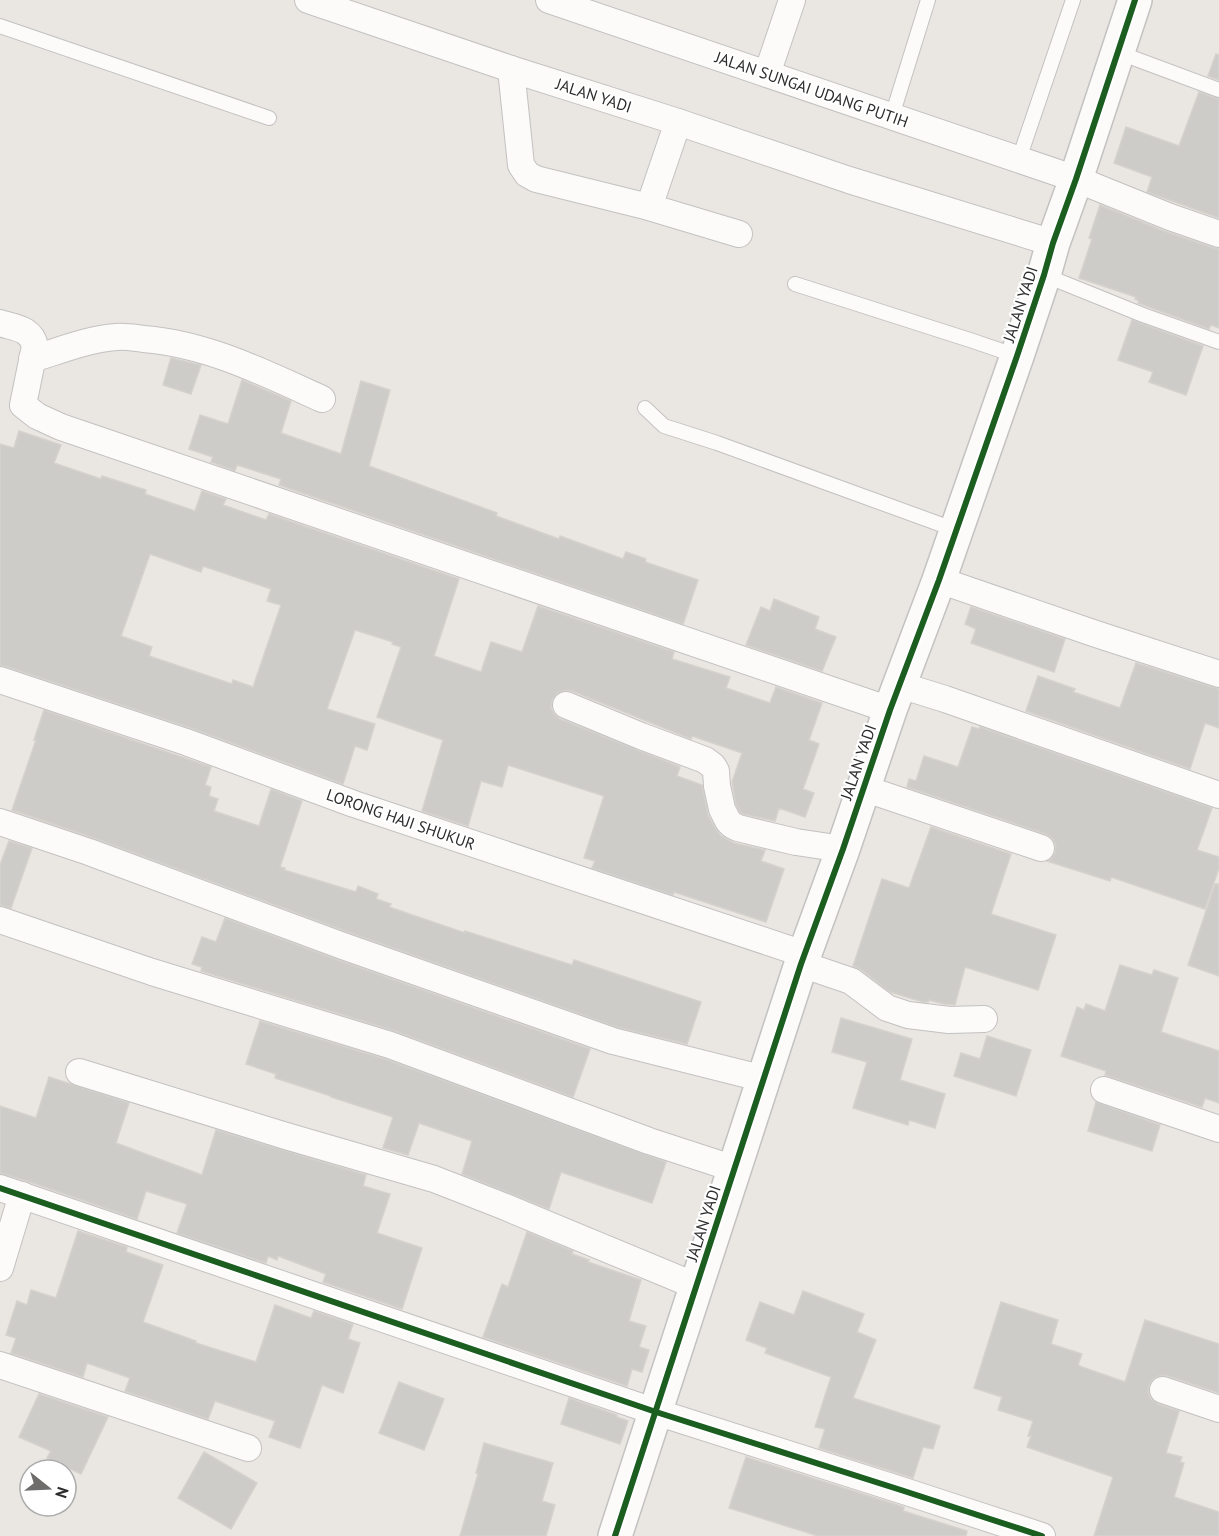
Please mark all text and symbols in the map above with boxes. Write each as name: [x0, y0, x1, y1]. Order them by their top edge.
street label: JALAN SUNGAI UDANG PUTIH: [712, 46, 911, 131]
street label: JALAN YADI: [553, 73, 634, 117]
street label: JALAN YADI: [998, 264, 1042, 345]
street label: JALAN YADI: [835, 722, 880, 803]
street label: LORONG HAJI SHUKUR: [324, 784, 478, 854]
street label: JALAN YADI: [681, 1183, 725, 1264]
north arrow: [18, 1458, 78, 1518]
text: N: [51, 1485, 73, 1501]

